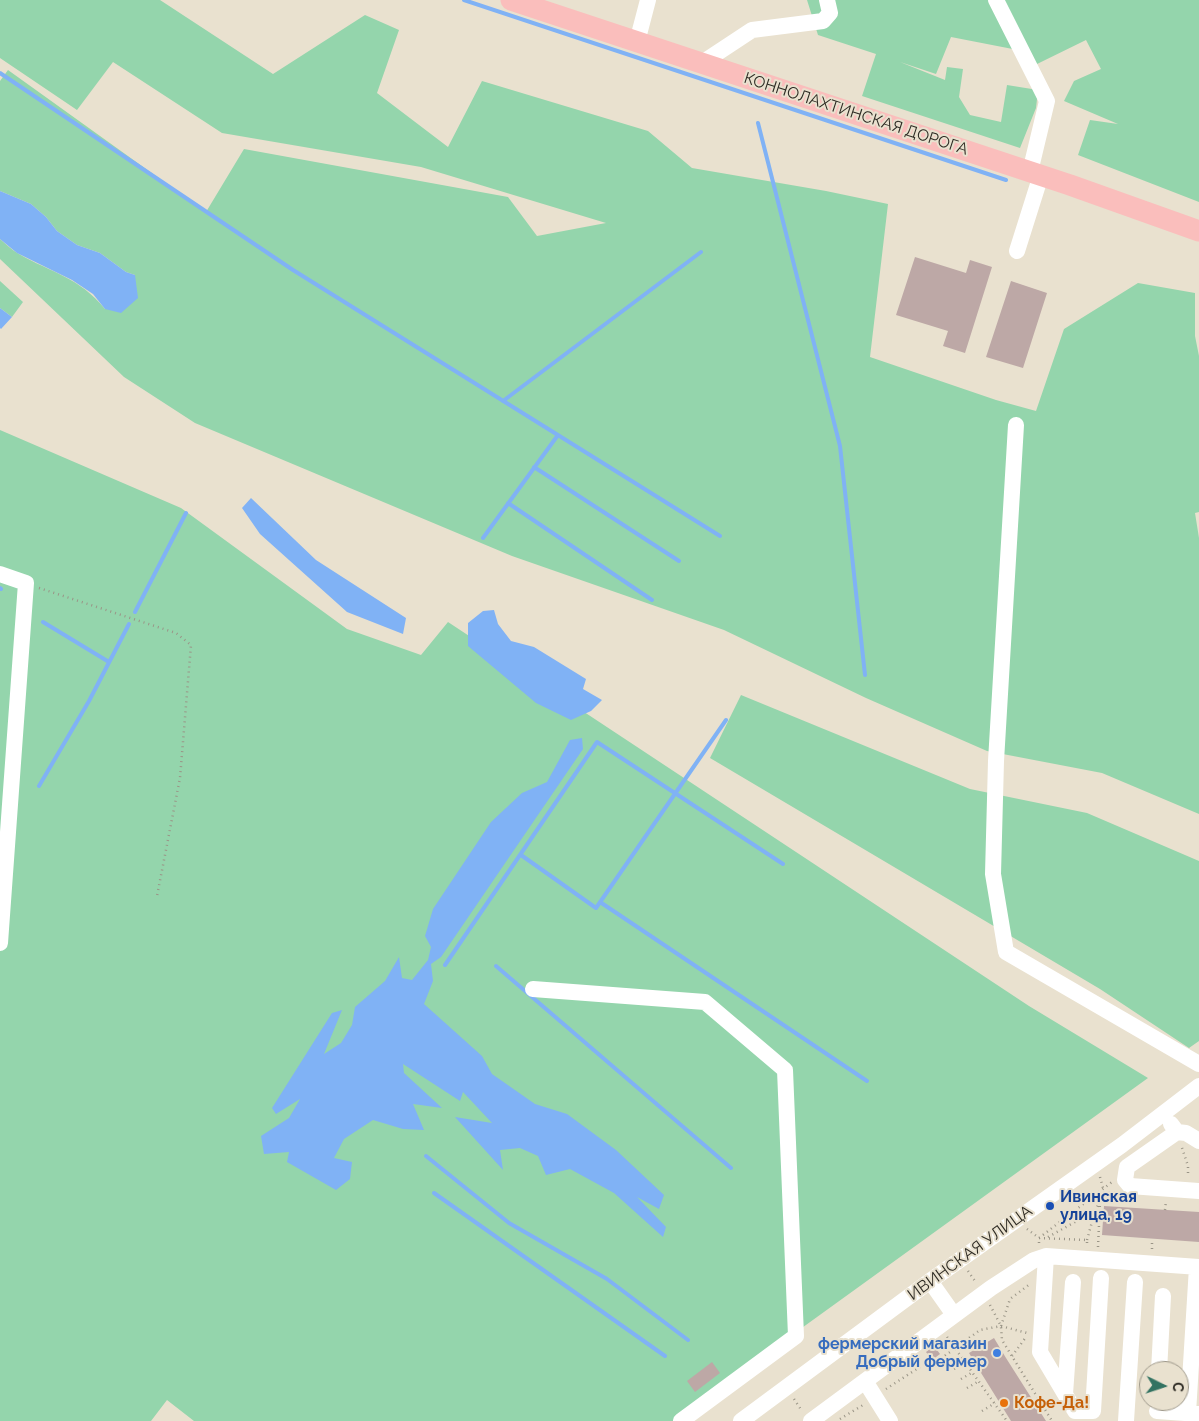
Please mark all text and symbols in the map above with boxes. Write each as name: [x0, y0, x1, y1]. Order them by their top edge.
street label: КОННОЛАХТИНСКАЯ ДОРОГА: [741, 69, 971, 159]
place label: Ивинская улица, 19: [1060, 1187, 1137, 1225]
marker: Ивинская улица, 19: [1044, 1200, 1056, 1212]
street label: ИВИНСКАЯ УЛИЦА: [904, 1201, 1036, 1305]
place label: фермерский магазин Добрый фермер: [818, 1334, 987, 1372]
marker: фермерский магазин Добрый фермер: [991, 1347, 1003, 1359]
north arrow: [1139, 1361, 1189, 1411]
text: С: [1170, 1382, 1186, 1392]
place label: Кофе-Да!: [1014, 1393, 1089, 1413]
marker: Кофе-Да!: [998, 1397, 1010, 1409]

